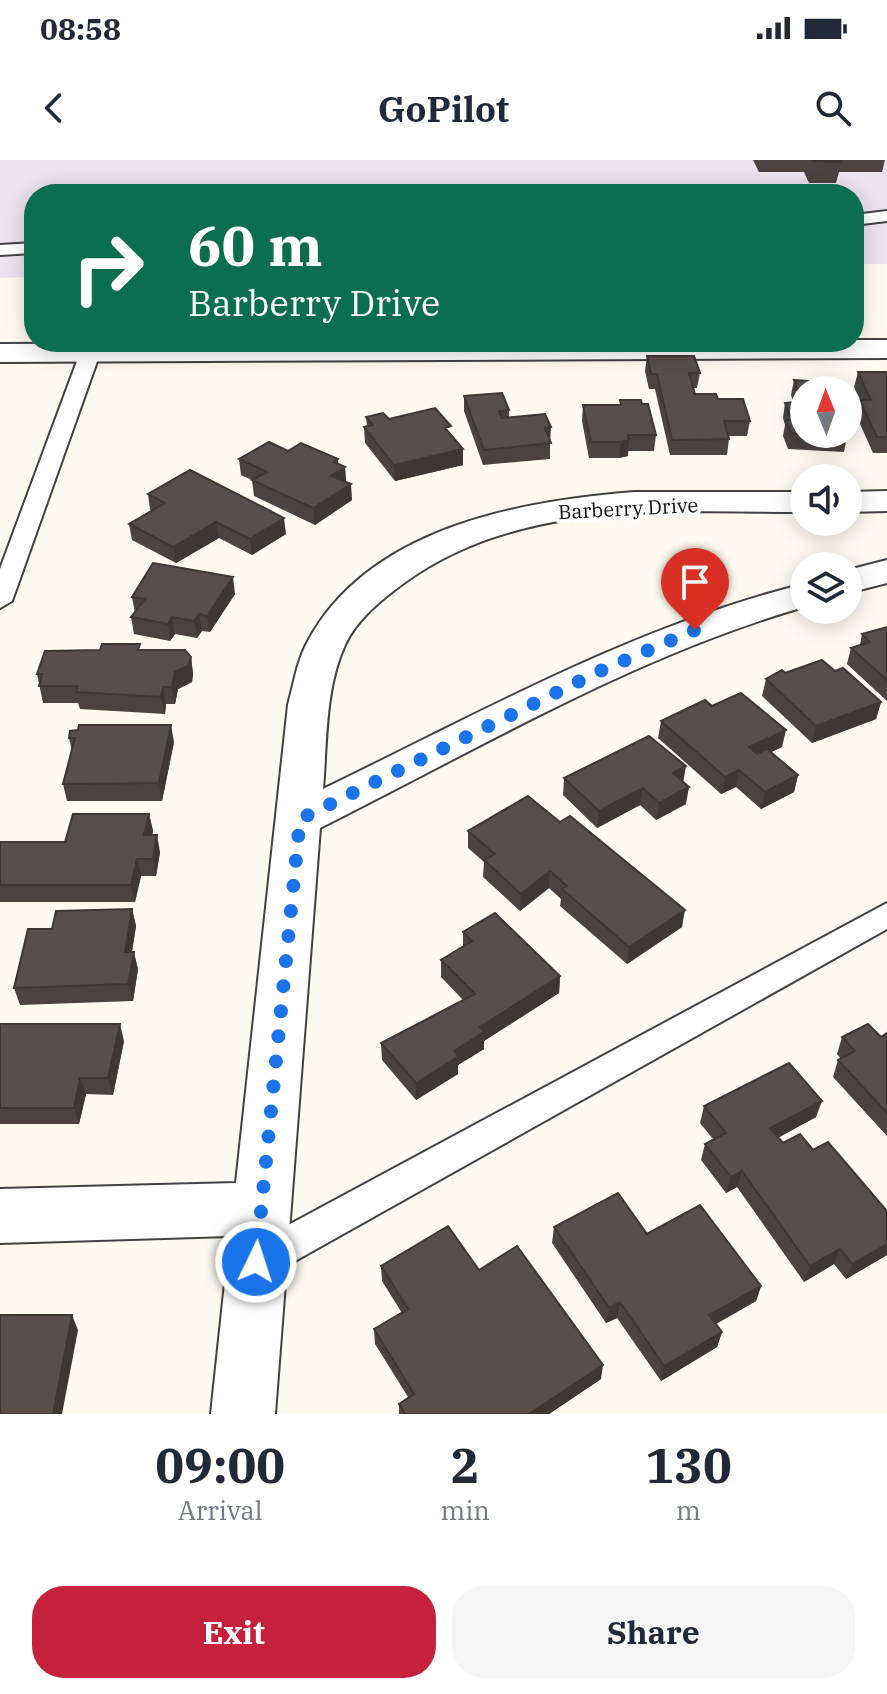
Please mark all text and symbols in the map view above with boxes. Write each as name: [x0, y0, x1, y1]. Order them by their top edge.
text: 08:58: [40, 9, 121, 48]
text: GoPilot: [378, 85, 509, 132]
icon: back: [32, 86, 76, 130]
icon: search: [811, 86, 855, 130]
text: 60 m: [188, 209, 323, 281]
icon: right: [56, 216, 160, 320]
text: Barberry Drive: [188, 279, 440, 326]
north arrow: [790, 376, 862, 448]
map controls: [790, 376, 862, 624]
button: sound: [790, 464, 862, 536]
street label: Barberry Drive: [557, 491, 699, 525]
pin: [661, 548, 729, 630]
button: layers: [790, 552, 862, 624]
icon: arrive: [673, 560, 717, 604]
position arrow: [214, 1220, 298, 1304]
text: 09:00: [155, 1434, 285, 1496]
text: 2: [451, 1434, 480, 1496]
text: 130: [645, 1434, 732, 1496]
text: Arrival: [178, 1493, 262, 1527]
text: min: [440, 1493, 490, 1527]
text: m: [676, 1493, 701, 1527]
button: Exit: [32, 1586, 436, 1678]
button: Share: [452, 1586, 855, 1678]

